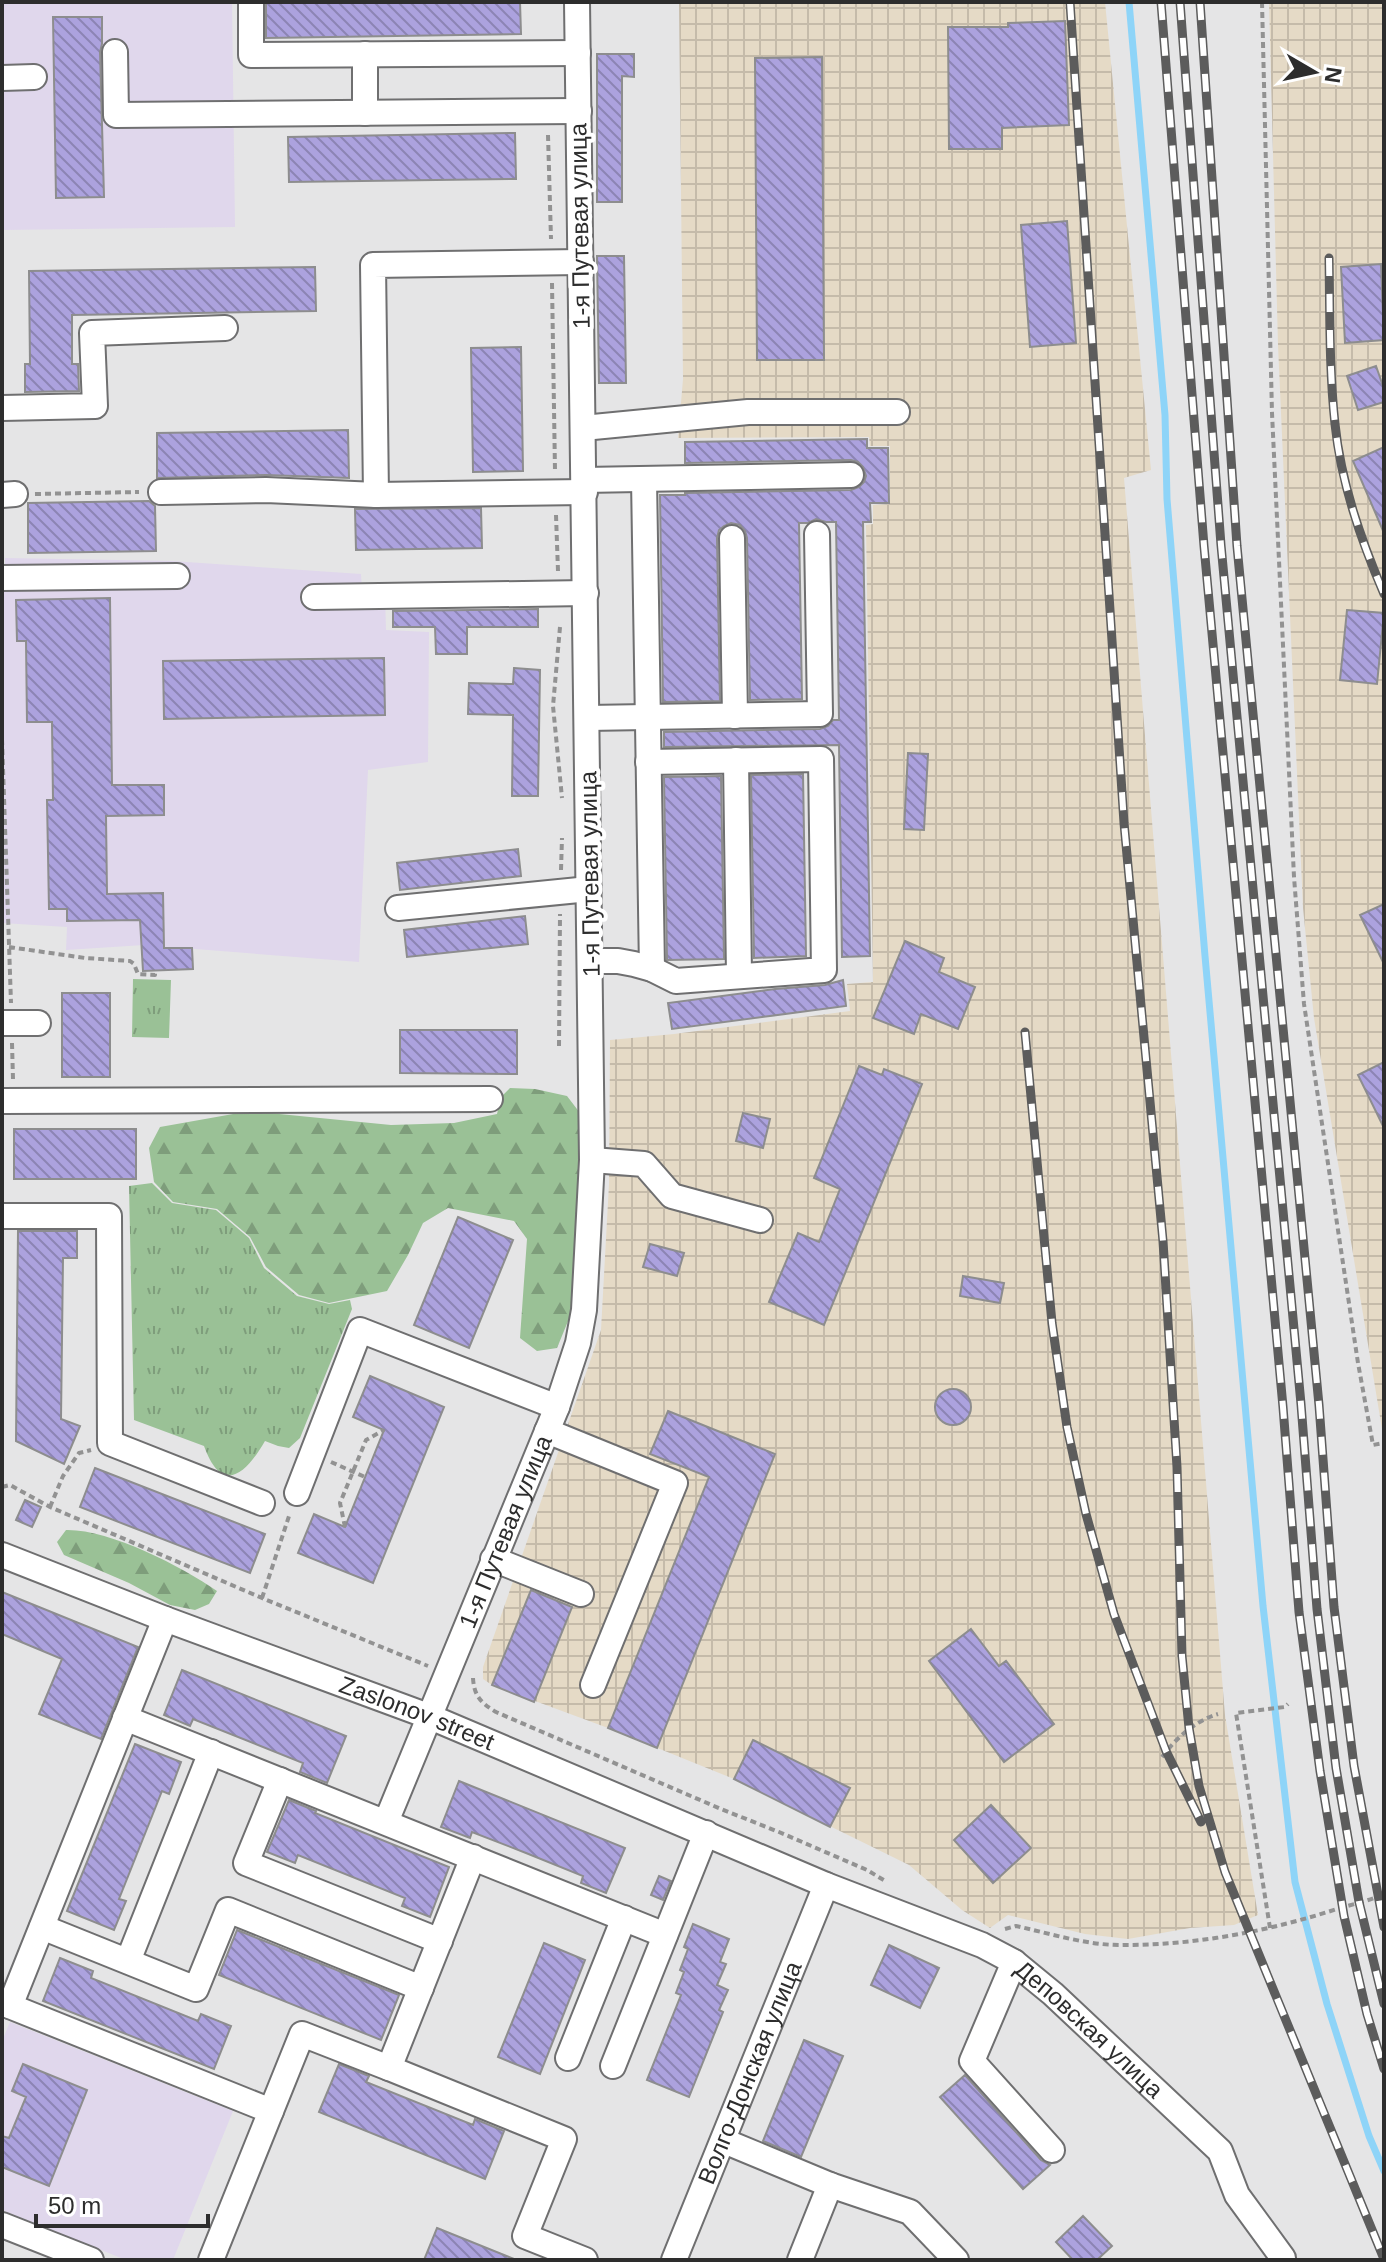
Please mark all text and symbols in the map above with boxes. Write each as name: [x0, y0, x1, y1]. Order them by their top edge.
north arrow: [1274, 32, 1354, 112]
text: N: [1320, 65, 1347, 85]
street label: 1-я Путевая улица: [564, 122, 595, 329]
street label: 1-я Путевая улица: [574, 770, 605, 977]
street label: 1-я Путевая улица: [453, 1431, 557, 1632]
street label: Zaslonov street: [336, 1671, 499, 1756]
street label: Деповская улица: [1010, 1955, 1169, 2104]
street label: Волго-Донская улица: [692, 1957, 807, 2188]
scale bar: [36, 2178, 208, 2228]
text: 50 m: [48, 2192, 101, 2219]

